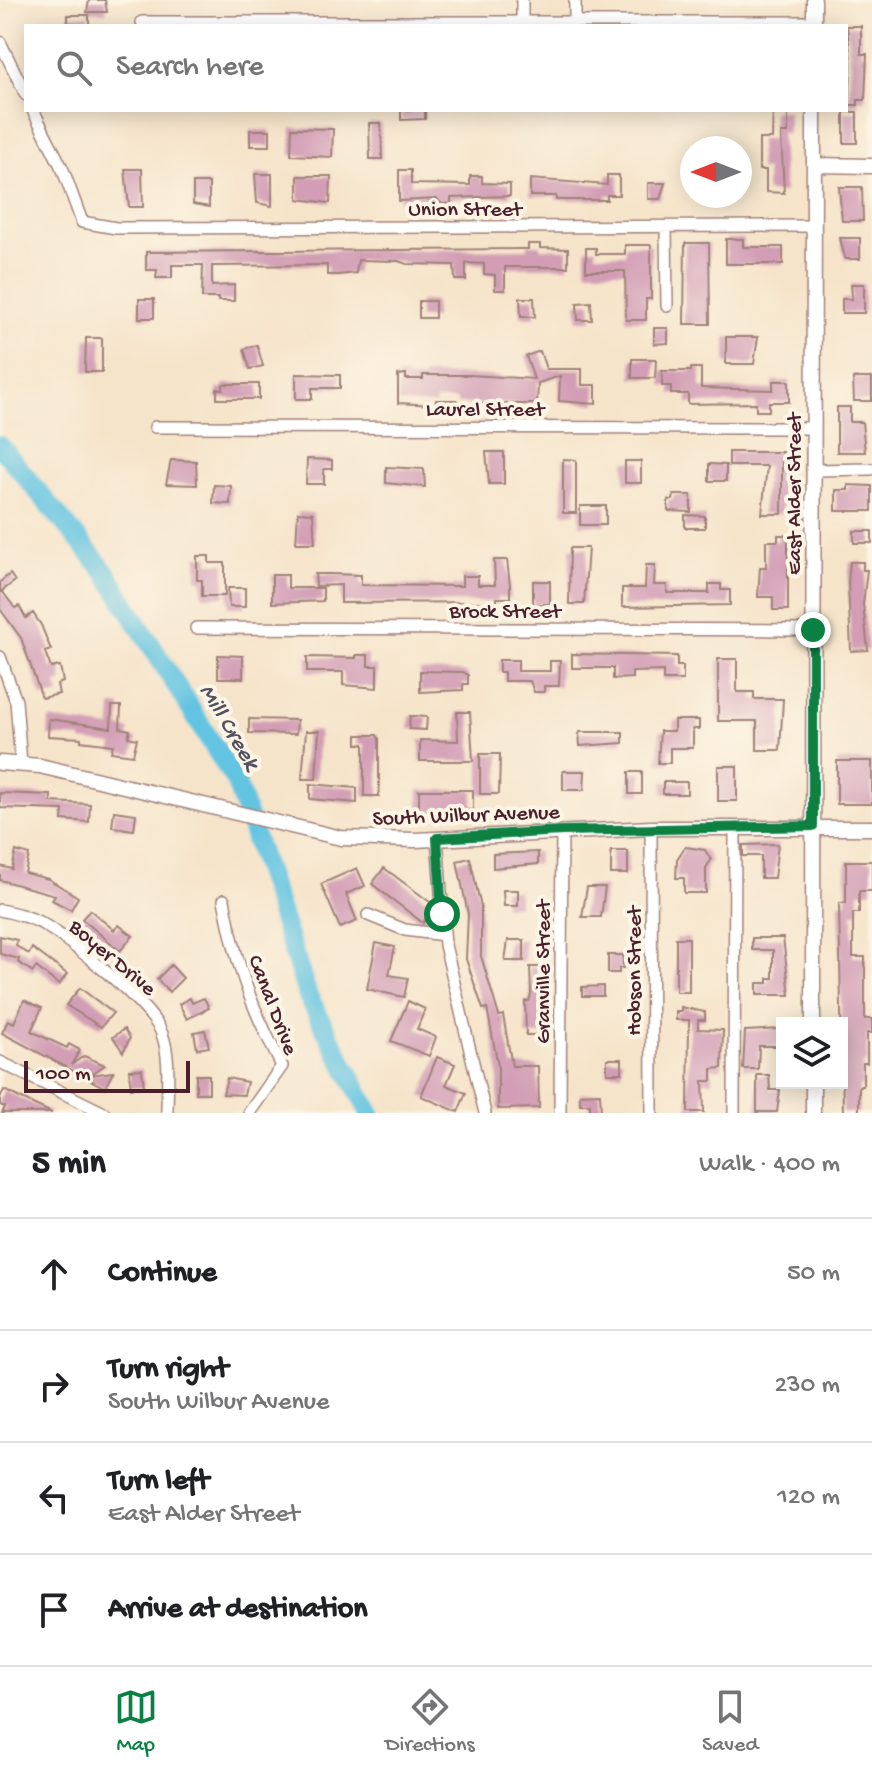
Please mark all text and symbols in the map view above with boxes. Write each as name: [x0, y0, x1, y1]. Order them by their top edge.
search box: [24, 24, 848, 112]
icon: search: [52, 46, 96, 90]
text: Search here: [116, 51, 264, 86]
north arrow: [680, 136, 752, 208]
street label: Union Street: [408, 198, 524, 224]
street label: Laurel Street: [426, 398, 546, 424]
street label: East Alder Street: [783, 411, 809, 575]
street label: Brock Street: [448, 600, 563, 626]
route end: [795, 612, 831, 648]
water label: Mill Creek: [191, 680, 266, 778]
street label: South Wilbur Avenue: [372, 801, 561, 833]
route start: [424, 896, 460, 932]
street label: Granville Street: [532, 898, 558, 1044]
street label: Hobson Street: [623, 904, 649, 1036]
street label: Boyer Drive: [62, 914, 161, 1003]
street label: Canal Drive: [240, 952, 302, 1060]
map controls: [776, 1017, 848, 1089]
button: layers: [776, 1017, 848, 1089]
scale bar: [24, 1057, 190, 1093]
text: 100 m: [36, 1062, 91, 1088]
text: 5 min: [32, 1145, 106, 1185]
text: Walk · 400 m: [699, 1150, 840, 1181]
icon: ahead: [32, 1252, 76, 1296]
text: Continue: [108, 1257, 217, 1292]
text: 50 m: [787, 1259, 840, 1290]
text: Turn right: [108, 1353, 228, 1388]
icon: right: [32, 1364, 76, 1408]
text: 230 m: [774, 1371, 840, 1402]
text: South Wilbur Avenue: [108, 1388, 329, 1419]
text: Turn left: [108, 1465, 209, 1500]
icon: left: [32, 1476, 76, 1520]
text: 120 m: [777, 1483, 840, 1514]
text: East Alder Street: [108, 1500, 299, 1531]
icon: arrive: [32, 1588, 76, 1632]
text: Arrive at destination: [108, 1593, 368, 1628]
tab: Map: [114, 1685, 158, 1759]
tab: Directions: [385, 1685, 475, 1759]
tab: Saved: [702, 1685, 758, 1759]

